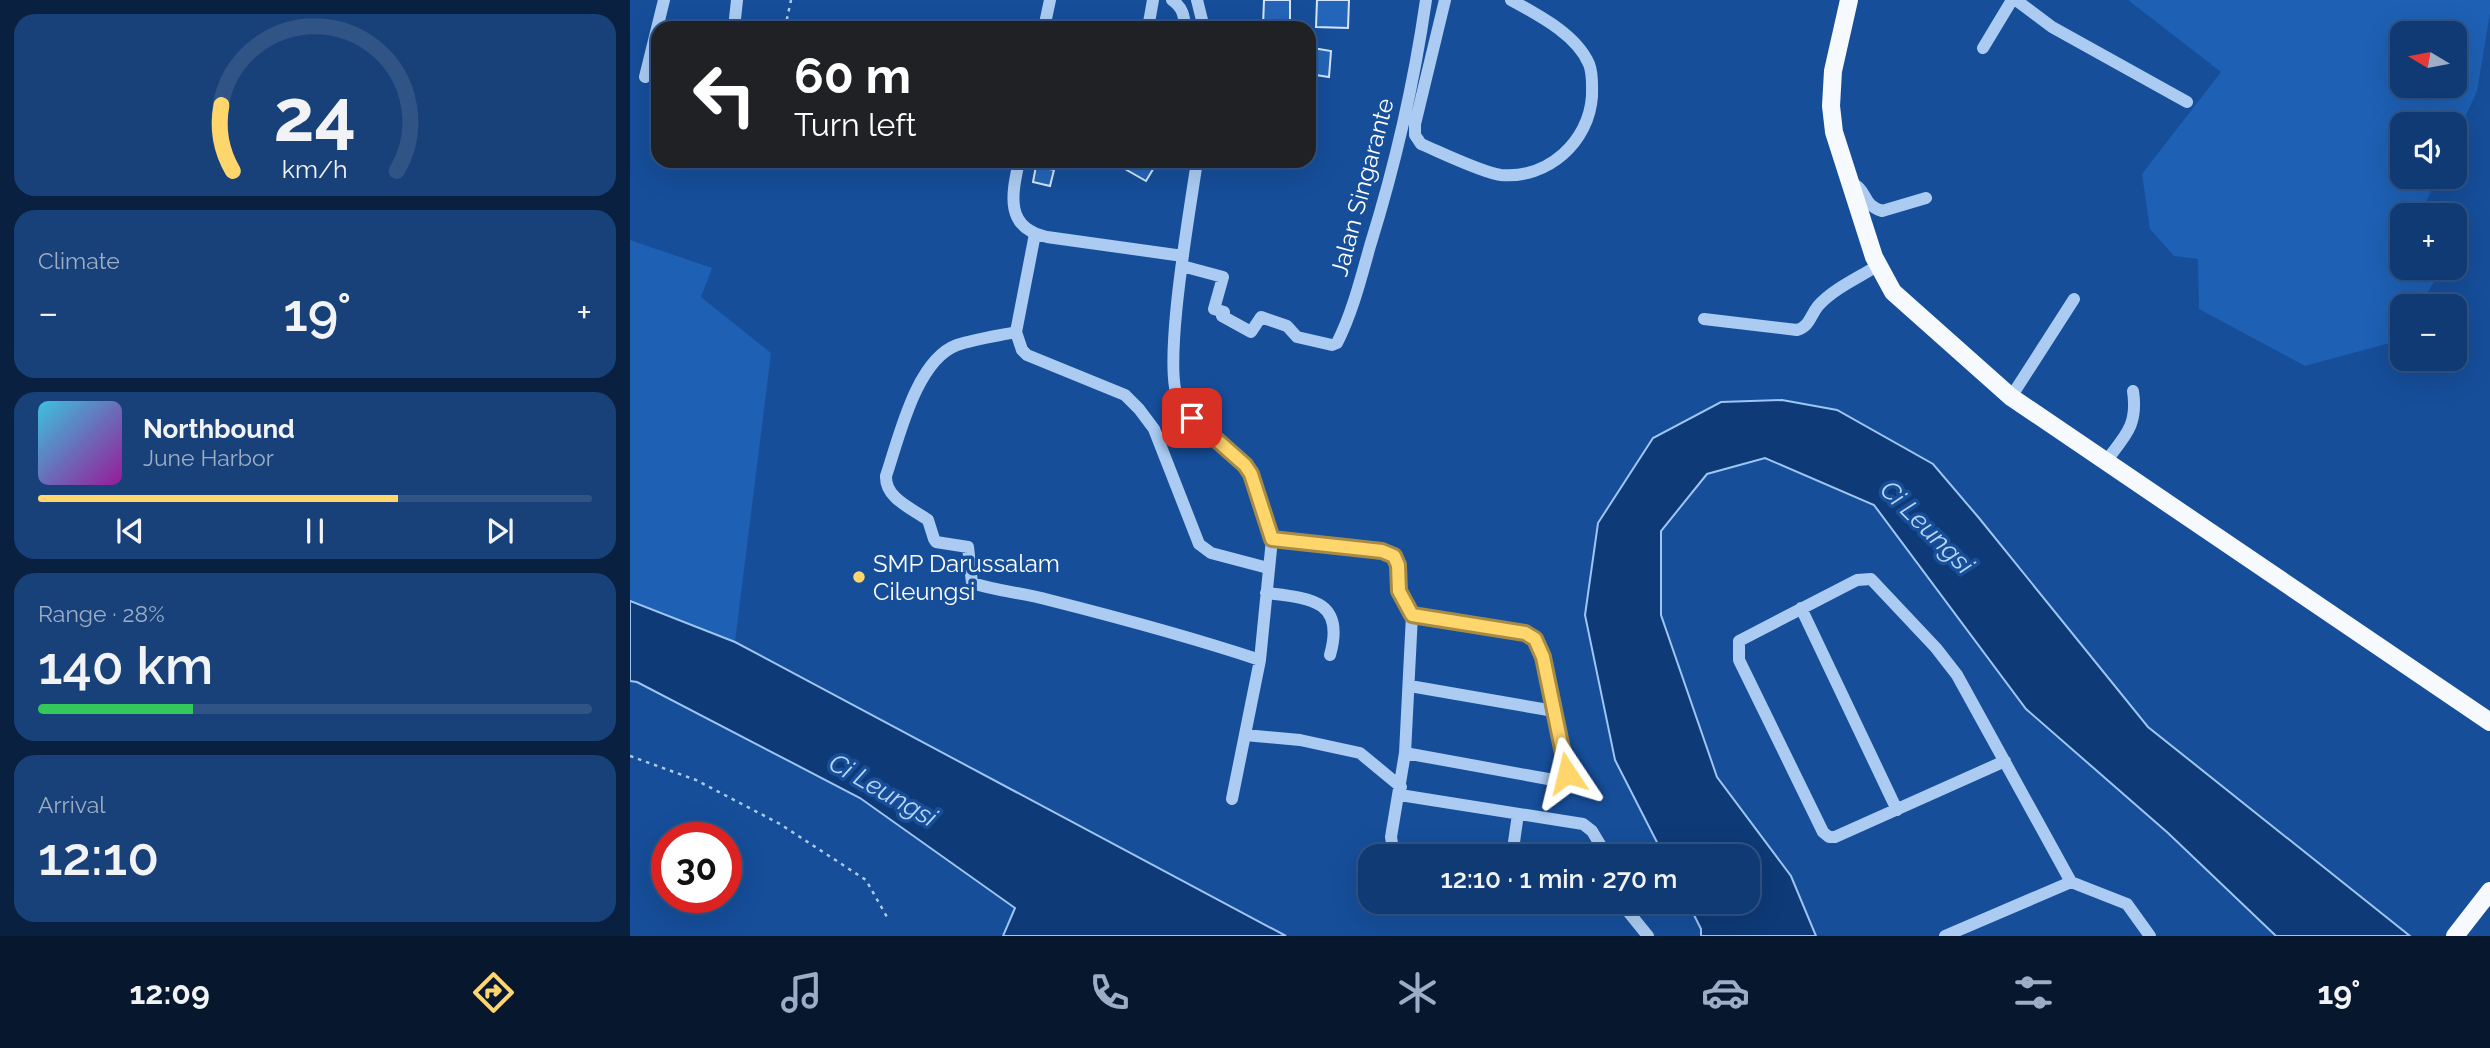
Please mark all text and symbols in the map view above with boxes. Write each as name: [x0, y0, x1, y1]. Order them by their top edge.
north arrow: [2390, 21, 2468, 98]
map controls: [2390, 21, 2467, 371]
text: 60 m: [794, 47, 911, 104]
icon: left: [679, 49, 770, 140]
text: 24: [274, 73, 356, 158]
street label: Jalan Singarante: [1324, 95, 1400, 279]
text: Turn left: [794, 106, 916, 143]
button: sound: [2390, 112, 2467, 189]
text: km/h: [282, 154, 348, 184]
button: +: [2390, 203, 2467, 280]
text: Climate: [38, 247, 120, 274]
text: 19°: [283, 282, 351, 343]
text: −: [38, 290, 58, 335]
text: +: [576, 290, 592, 335]
button: −: [2390, 294, 2467, 371]
pin: [1162, 388, 1222, 448]
icon: arrive: [1173, 399, 1211, 437]
text: Northbound: [143, 414, 295, 444]
text: June Harbor: [143, 444, 274, 471]
water label: Ci Leungsi: [1874, 474, 1981, 581]
icon: previous: [111, 512, 149, 550]
icon: pause: [296, 512, 334, 550]
icon: next: [481, 512, 519, 550]
place label: SMP Darussalam Cileungsi: [873, 549, 1060, 606]
marker: SMP Darussalam Cileungsi: [851, 569, 867, 585]
text: Range · 28%: [38, 600, 165, 627]
text: 140 km: [38, 635, 213, 696]
position arrow: [1530, 736, 1604, 810]
water label: Ci Leungsi: [824, 747, 943, 834]
text: Arrival: [38, 791, 105, 818]
speed limit sign: 30: [651, 822, 742, 913]
text: 12:10: [38, 826, 159, 887]
text: 12:10 · 1 min · 270 m: [1441, 864, 1677, 894]
icon: directions: [469, 968, 518, 1017]
icon: music: [777, 968, 826, 1017]
icon: phone: [1085, 968, 1134, 1017]
icon: climate: [1393, 968, 1442, 1017]
icon: car: [1701, 968, 1750, 1017]
icon: filters: [2009, 968, 2058, 1017]
text: 12:09: [130, 974, 210, 1011]
text: 19°: [2317, 974, 2360, 1011]

